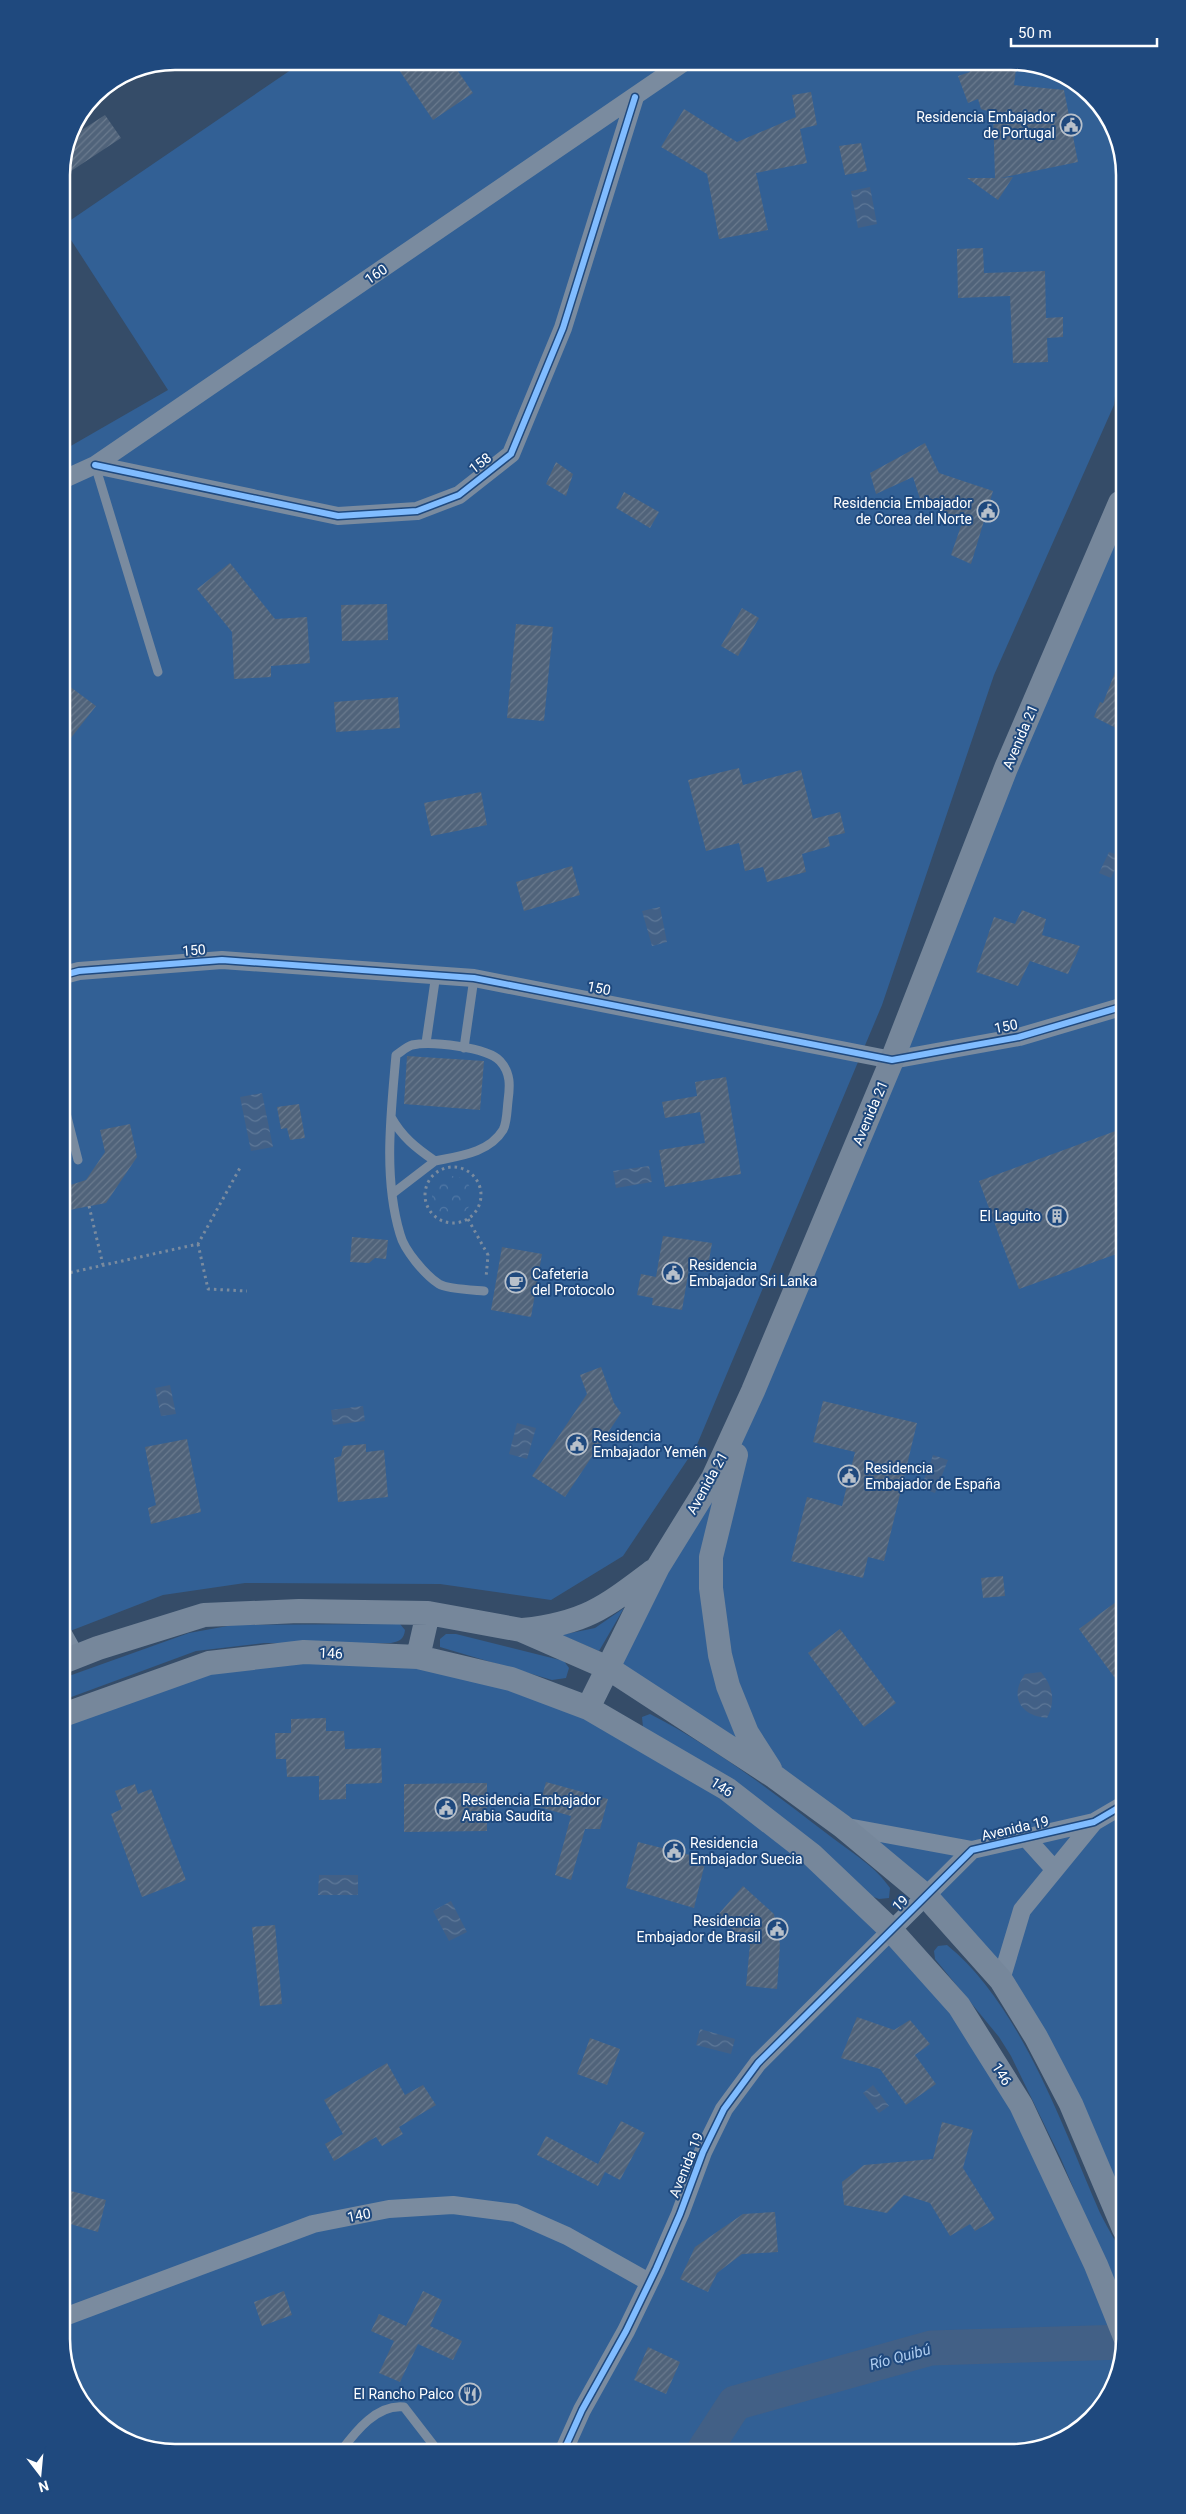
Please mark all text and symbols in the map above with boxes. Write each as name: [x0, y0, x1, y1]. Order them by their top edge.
scale bar: [1011, 15, 1157, 47]
text: 50 m: [1018, 24, 1052, 42]
place label: Residencia Embajador de Portugal: [916, 109, 1055, 141]
public building icon: Residencia Embajador de Portugal: [1059, 113, 1083, 137]
street label: 160: [362, 261, 390, 287]
street label: 158: [466, 449, 494, 477]
place label: Residencia Embajador de Corea del Norte: [833, 495, 972, 527]
public building icon: Residencia Embajador de Corea del Norte: [976, 499, 1000, 523]
street label: Avenida 21: [999, 702, 1041, 772]
street label: 150: [182, 941, 207, 959]
street label: 150: [586, 978, 612, 998]
street label: 150: [993, 1016, 1019, 1036]
street label: Avenida 21: [849, 1078, 891, 1148]
building icon: El Laguito: [1045, 1204, 1069, 1228]
place label: El Laguito: [980, 1208, 1041, 1224]
place label: Residencia Embajador Sri Lanka: [689, 1257, 817, 1289]
public building icon: Residencia Embajador Sri Lanka: [661, 1261, 685, 1285]
place label: Cafeteria del Protocolo: [532, 1266, 615, 1298]
cafe icon: Cafeteria del Protocolo: [504, 1270, 528, 1294]
place label: Residencia Embajador Yemén: [593, 1428, 707, 1460]
public building icon: Residencia Embajador Yemén: [565, 1432, 589, 1456]
street label: Avenida 21: [683, 1449, 731, 1517]
place label: Residencia Embajador de España: [865, 1460, 1001, 1492]
public building icon: Residencia Embajador de España: [837, 1464, 861, 1488]
street label: 146: [319, 1645, 343, 1661]
street label: 146: [708, 1774, 736, 1800]
place label: Residencia Embajador Arabia Saudita: [462, 1792, 601, 1824]
public building icon: Residencia Embajador Arabia Saudita: [434, 1796, 458, 1820]
street label: Avenida 19: [980, 1812, 1050, 1844]
place label: Residencia Embajador Suecia: [690, 1835, 803, 1867]
public building icon: Residencia Embajador Suecia: [662, 1839, 686, 1863]
street label: 19: [889, 1892, 911, 1914]
place label: Residencia Embajador de Brasil: [637, 1913, 761, 1945]
public building icon: Residencia Embajador de Brasil: [765, 1917, 789, 1941]
street label: 146: [989, 2060, 1015, 2088]
street label: Avenida 19: [666, 2130, 706, 2200]
street label: 140: [346, 2205, 372, 2225]
water label: Río Quibú: [868, 2340, 932, 2374]
restaurant icon: El Rancho Palco: [458, 2382, 482, 2406]
place label: El Rancho Palco: [354, 2386, 454, 2402]
north arrow: [15, 2449, 65, 2499]
text: N: [37, 2477, 51, 2496]

